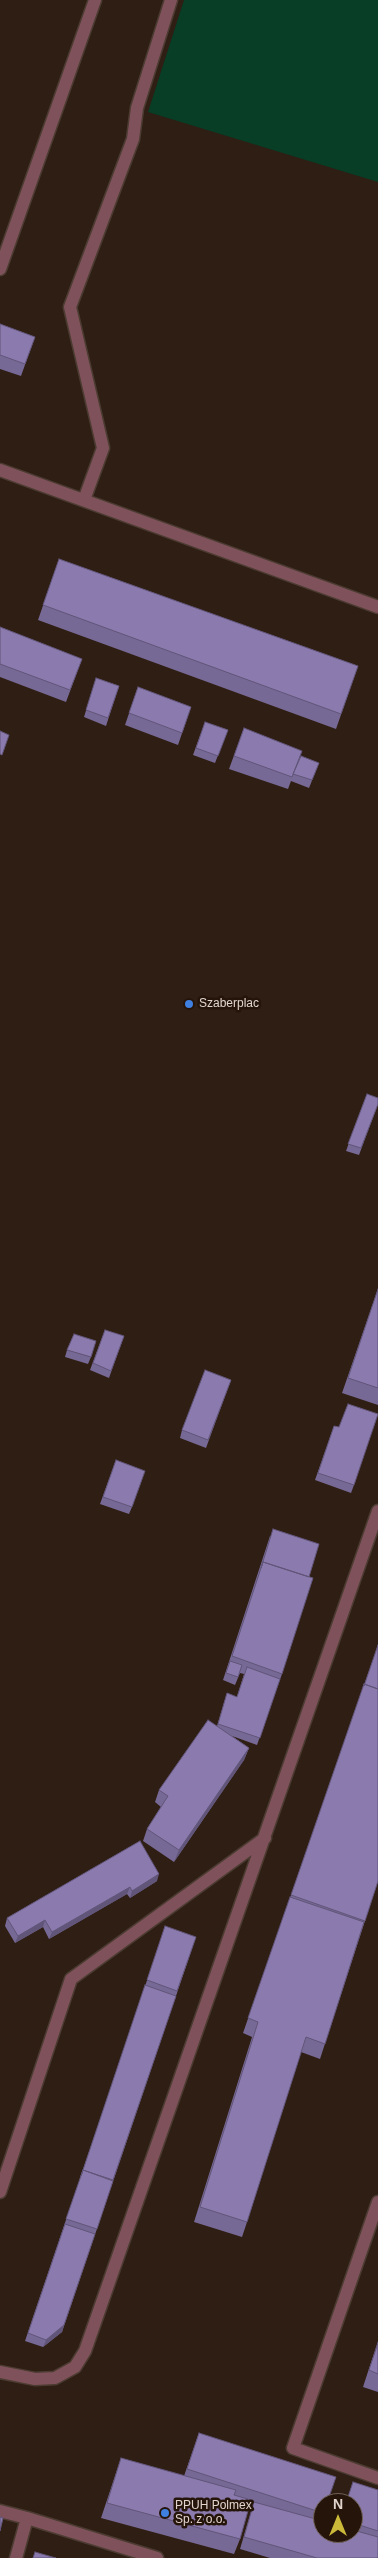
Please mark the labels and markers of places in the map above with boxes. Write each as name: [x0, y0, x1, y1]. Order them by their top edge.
place label: Szaberplac: [199, 997, 259, 1011]
marker: Szaberplac: [183, 998, 195, 1010]
place label: PPUH Polmex Sp. z o.o.: [175, 2499, 252, 2527]
marker: PPUH Polmex Sp. z o.o.: [159, 2507, 171, 2519]

